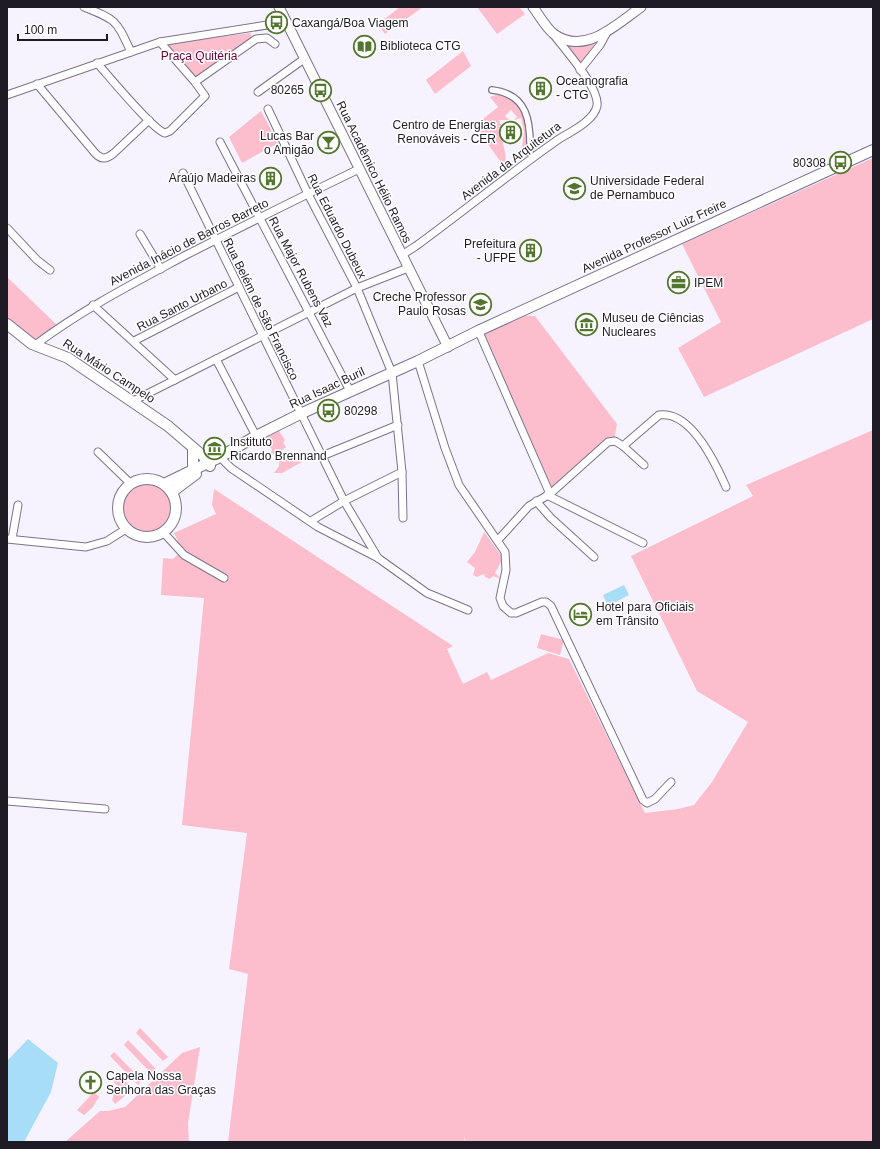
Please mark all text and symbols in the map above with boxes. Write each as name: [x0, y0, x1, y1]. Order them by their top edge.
bus stop icon: Caxangá/Boa Viagem: [264, 10, 290, 36]
scale bar: [18, 16, 107, 42]
place label: Caxangá/Boa Viagem: [292, 16, 409, 30]
text: 100 m: [24, 23, 57, 37]
library icon: Biblioteca CTG: [351, 33, 377, 59]
place label: Biblioteca CTG: [380, 39, 461, 53]
park label: Praça Quitéria: [161, 49, 238, 63]
place label: Oceanografia - CTG: [556, 74, 628, 102]
building icon: Oceanografia - CTG: [527, 75, 553, 101]
bus stop icon: 80265: [307, 77, 333, 103]
place label: 80265: [271, 83, 304, 97]
street label: Rua Acadêmico Hélio Ramos: [333, 99, 415, 245]
place label: Centro de Energias Renováveis - CER: [393, 118, 496, 146]
street label: Avenida da Arquitetura: [458, 119, 564, 203]
building icon: Centro de Energias Renováveis - CER: [498, 119, 524, 145]
place label: Lucas Bar o Amigão: [260, 129, 314, 157]
bar icon: Lucas Bar o Amigão: [316, 130, 342, 156]
bus stop icon: 80308: [828, 150, 854, 176]
place label: 80308: [793, 156, 826, 170]
building icon: Araújo Madeiras: [258, 165, 284, 191]
place label: Araújo Madeiras: [169, 171, 256, 185]
street label: Rua Eduardo Dubeux: [305, 171, 369, 281]
place label: Universidade Federal de Pernambuco: [590, 174, 704, 202]
school or university icon: Universidade Federal de Pernambuco: [561, 175, 587, 201]
street label: Avenida Inácio de Barros Barreto: [107, 196, 271, 288]
street label: Avenida Professor Luiz Freire: [580, 196, 729, 276]
street label: Rua Major Rubens Vaz: [266, 214, 336, 330]
street label: Rua Belém de São Francisco: [220, 236, 302, 383]
place label: Prefeitura - UFPE: [464, 237, 516, 265]
building icon: Prefeitura - UFPE: [518, 238, 544, 264]
office icon: IPEM: [666, 270, 692, 296]
street label: Rua Santo Urbano: [135, 276, 230, 334]
place label: IPEM: [694, 276, 723, 290]
place label: Creche Professor Paulo Rosas: [373, 290, 466, 318]
school or university icon: Creche Professor Paulo Rosas: [468, 291, 494, 317]
place label: Museu de Ciências Nucleares: [602, 311, 704, 339]
museum icon: Museu de Ciências Nucleares: [574, 312, 600, 338]
street label: Rua Mário Campelo: [60, 336, 158, 406]
street label: Rua Isaac Buril: [287, 364, 367, 412]
bus stop icon: 80298: [316, 398, 342, 424]
place label: 80298: [344, 404, 378, 418]
place label: Instituto Ricardo Brennand: [230, 435, 327, 463]
museum icon: Instituto Ricardo Brennand: [201, 436, 227, 462]
place label: Hotel para Oficiais em Trânsito: [596, 600, 694, 628]
hotel icon: Hotel para Oficiais em Trânsito: [568, 601, 594, 627]
place label: Capela Nossa Senhora das Graças: [106, 1069, 216, 1097]
church icon: Capela Nossa Senhora das Graças: [77, 1070, 103, 1096]

